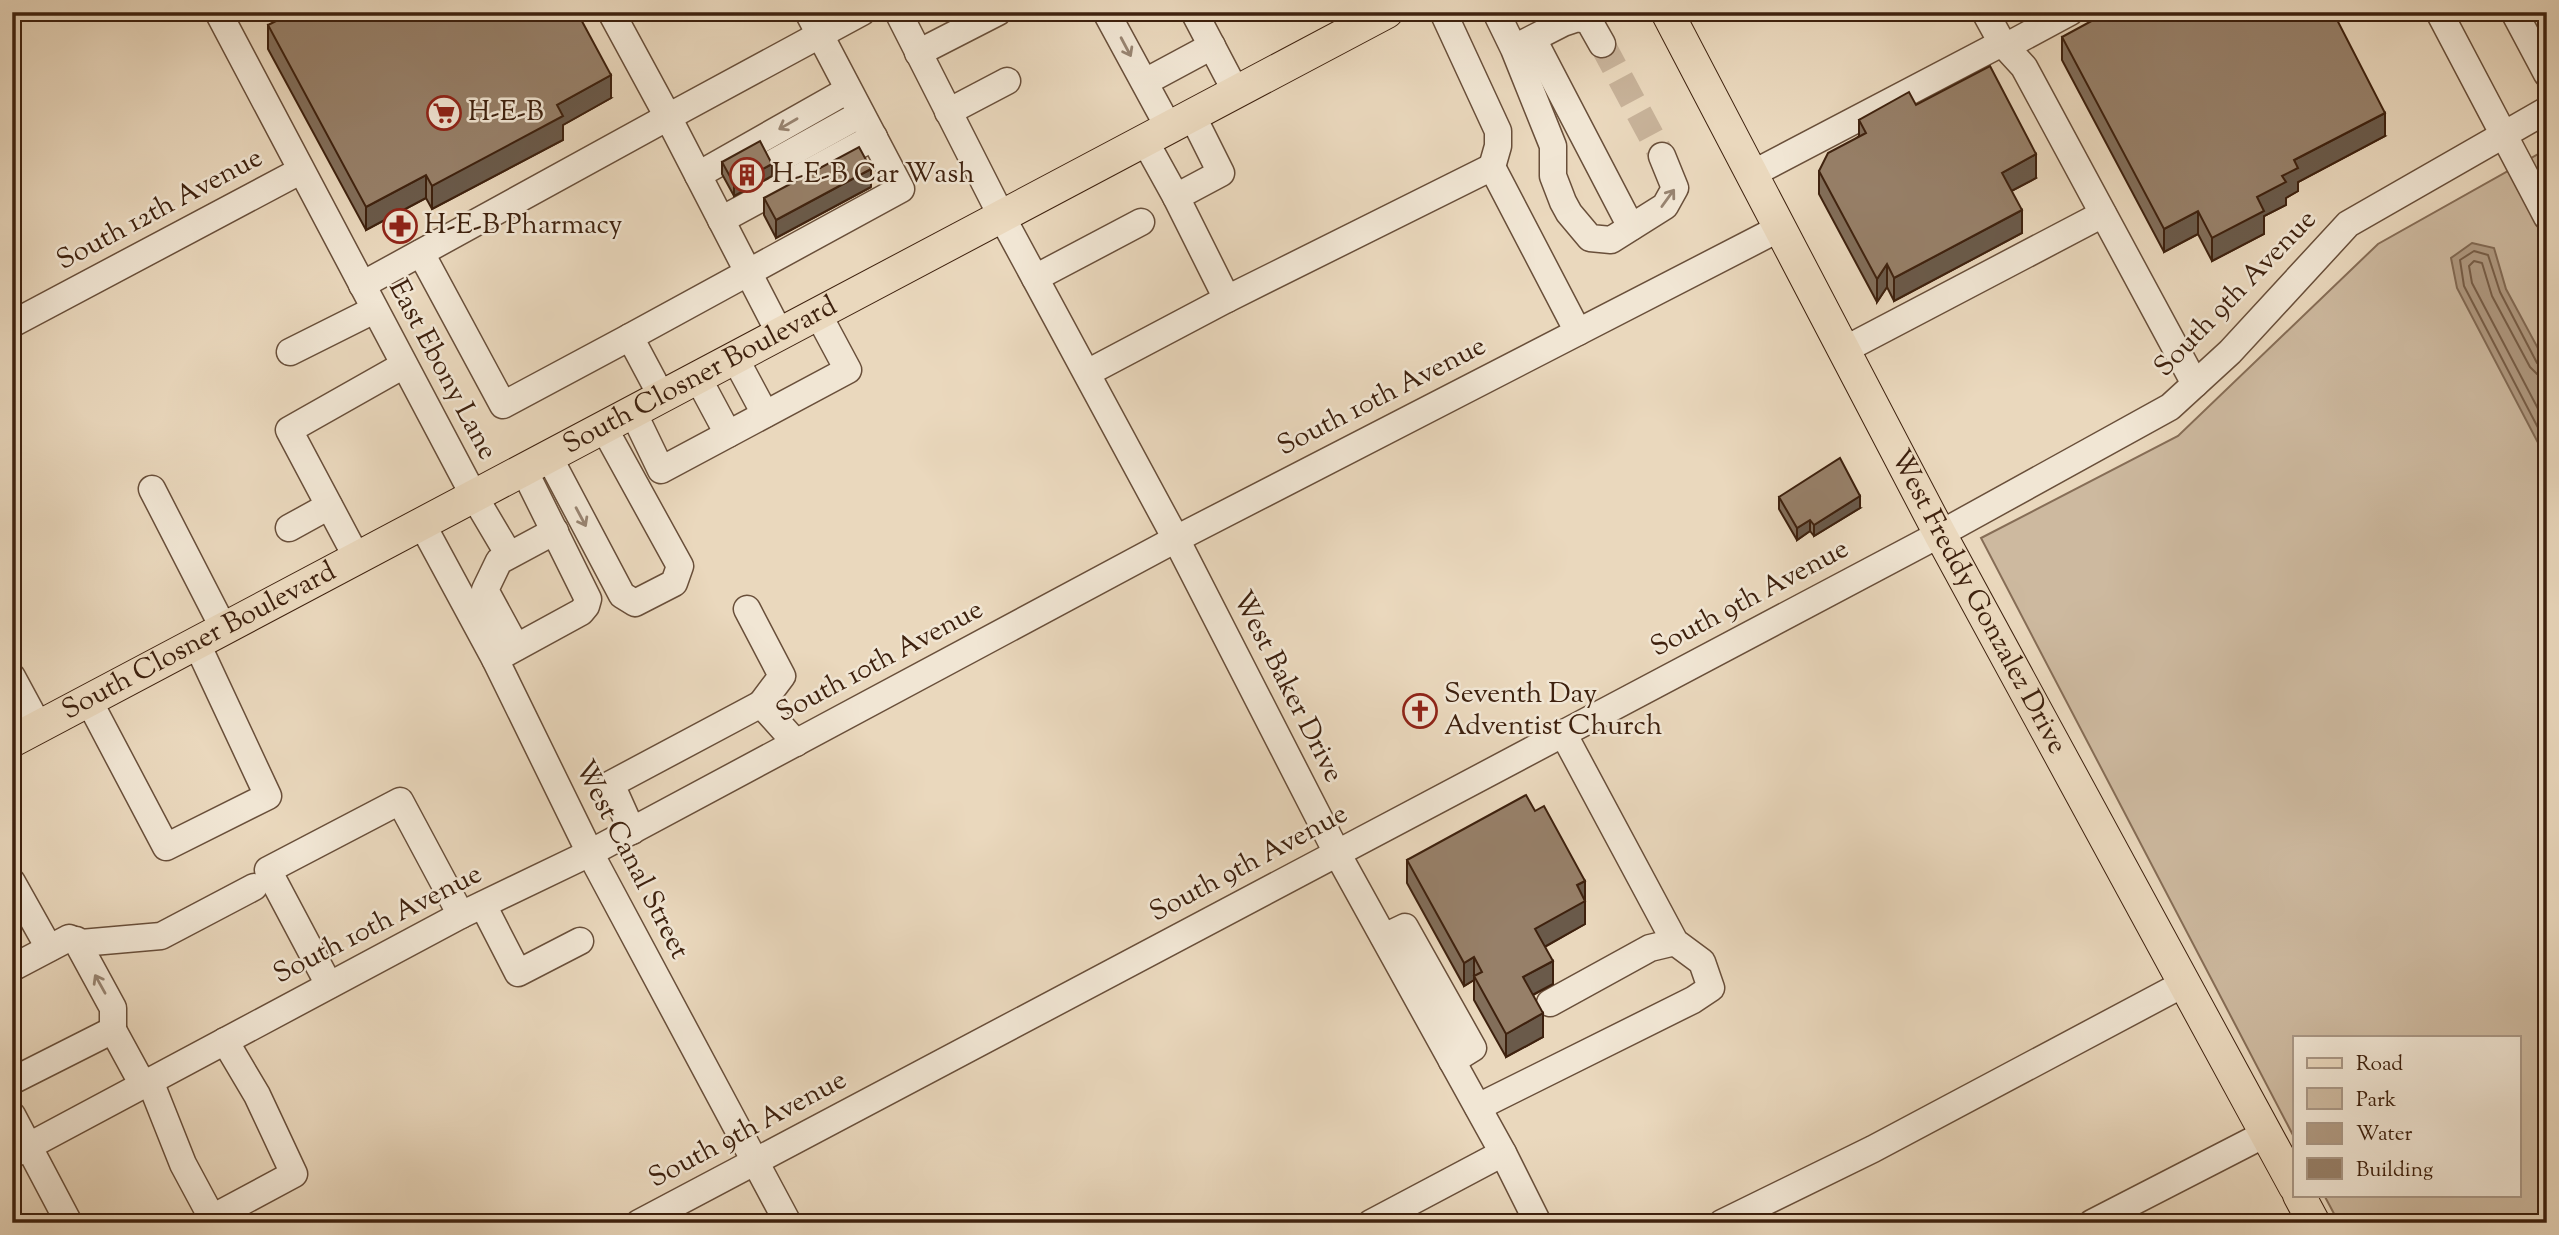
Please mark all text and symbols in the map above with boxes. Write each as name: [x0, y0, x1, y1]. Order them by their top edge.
one-way arrow: [1119, 37, 1133, 57]
place label: H-E-B: [468, 93, 544, 133]
supermarket icon: H-E-B: [425, 94, 463, 132]
one-way arrow: [779, 117, 799, 131]
street label: South 12th Avenue: [50, 139, 270, 281]
place label: H-E-B Car Wash: [772, 155, 975, 195]
building icon: H-E-B Car Wash: [728, 156, 766, 194]
one-way arrow: [1660, 189, 1675, 208]
street label: South 9th Avenue: [2146, 201, 2326, 387]
place label: H-E-B Pharmacy: [424, 206, 622, 246]
pharmacy icon: H-E-B Pharmacy: [381, 207, 419, 245]
street label: East Ebony Lane: [378, 273, 506, 467]
street label: South Closner Boulevard: [556, 287, 845, 465]
street label: South 10th Avenue: [1271, 327, 1493, 467]
street label: West Freddy Gonzalez Drive: [1879, 443, 2076, 762]
one-way arrow: [575, 506, 588, 527]
street label: South 9th Avenue: [1644, 530, 1856, 668]
street label: South Closner Boulevard: [55, 552, 344, 731]
street label: West Baker Drive: [1221, 584, 1353, 790]
street label: South 10th Avenue: [769, 590, 991, 734]
place label: Seventh Day Adventist Church: [1444, 675, 1662, 747]
church icon: Seventh Day Adventist Church: [1401, 692, 1439, 730]
street label: West Canal Street: [564, 754, 699, 967]
street label: South 9th Avenue: [1143, 795, 1355, 933]
street label: South 10th Avenue: [267, 855, 489, 995]
one-way arrow: [93, 974, 107, 994]
legend: [2293, 1036, 2520, 1196]
text: Road: [2356, 1050, 2403, 1080]
street label: South 9th Avenue: [642, 1061, 854, 1199]
text: Park: [2356, 1086, 2397, 1116]
text: Water: [2356, 1120, 2413, 1150]
text: Building: [2356, 1156, 2433, 1186]

